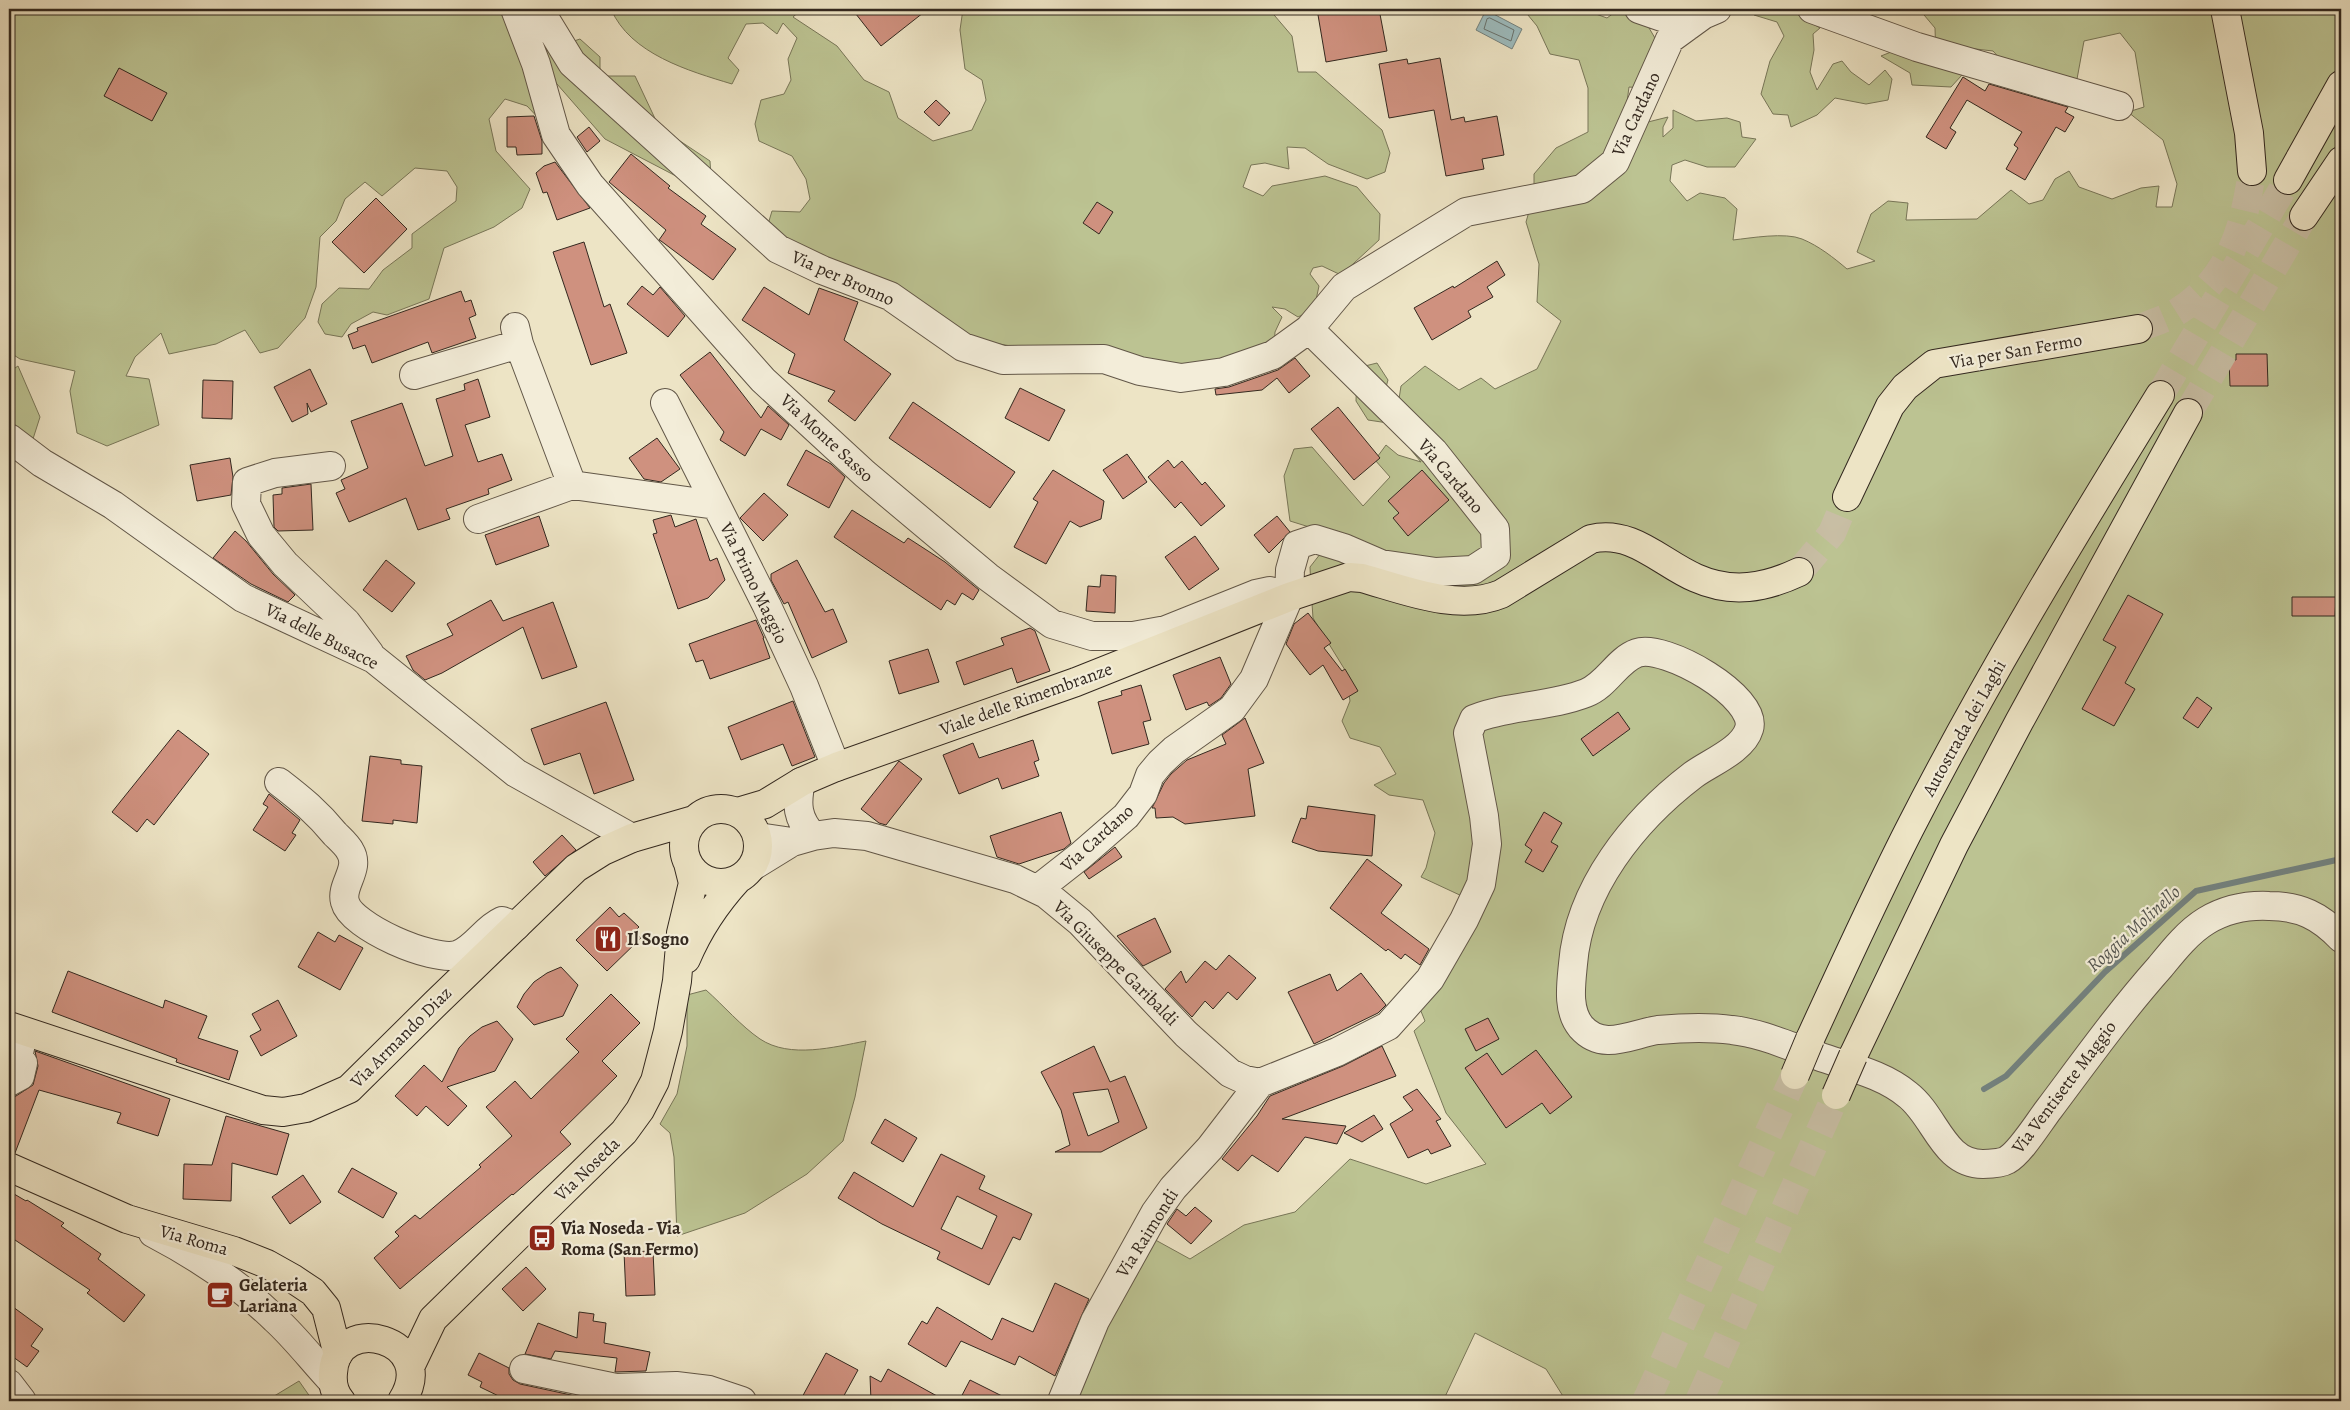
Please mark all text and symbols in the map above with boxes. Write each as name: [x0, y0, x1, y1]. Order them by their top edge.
street label: Via Cardano: [1606, 68, 1666, 161]
street label: Via per Bronno: [787, 244, 898, 311]
street label: Via per San Fermo: [1947, 328, 2084, 375]
street label: Via Monte Sasso: [774, 388, 879, 488]
street label: Via Cardano: [1412, 433, 1489, 518]
street label: Via Primo Maggio: [714, 518, 794, 648]
street label: Via delle Busacce: [260, 597, 383, 675]
street label: Autostrada dei Laghi: [1916, 656, 2011, 801]
street label: Viale delle Rimembranze: [935, 657, 1116, 742]
street label: Via Cardano: [1055, 799, 1139, 878]
water label: Roggia Molinello: [2081, 879, 2186, 978]
street label: Via Giuseppe Garibaldi: [1047, 894, 1184, 1031]
restaurant icon: Il Sogno: [593, 924, 623, 954]
place label: Il Sogno: [627, 927, 689, 951]
street label: Via Armando Diaz: [344, 981, 457, 1094]
street label: Via Ventisette Maggio: [2006, 1016, 2122, 1159]
street label: Via Noseda: [548, 1131, 625, 1207]
street label: Via Raimondi: [1110, 1184, 1184, 1283]
place label: Via Noseda - Via Roma (San Fermo): [560, 1216, 699, 1261]
street label: Via Roma: [156, 1219, 232, 1261]
bus stop icon: Via Noseda - Via Roma (San Fermo): [527, 1223, 557, 1253]
place label: Gelateria Lariana: [239, 1273, 308, 1318]
cafe icon: Gelateria Lariana: [205, 1280, 235, 1310]

